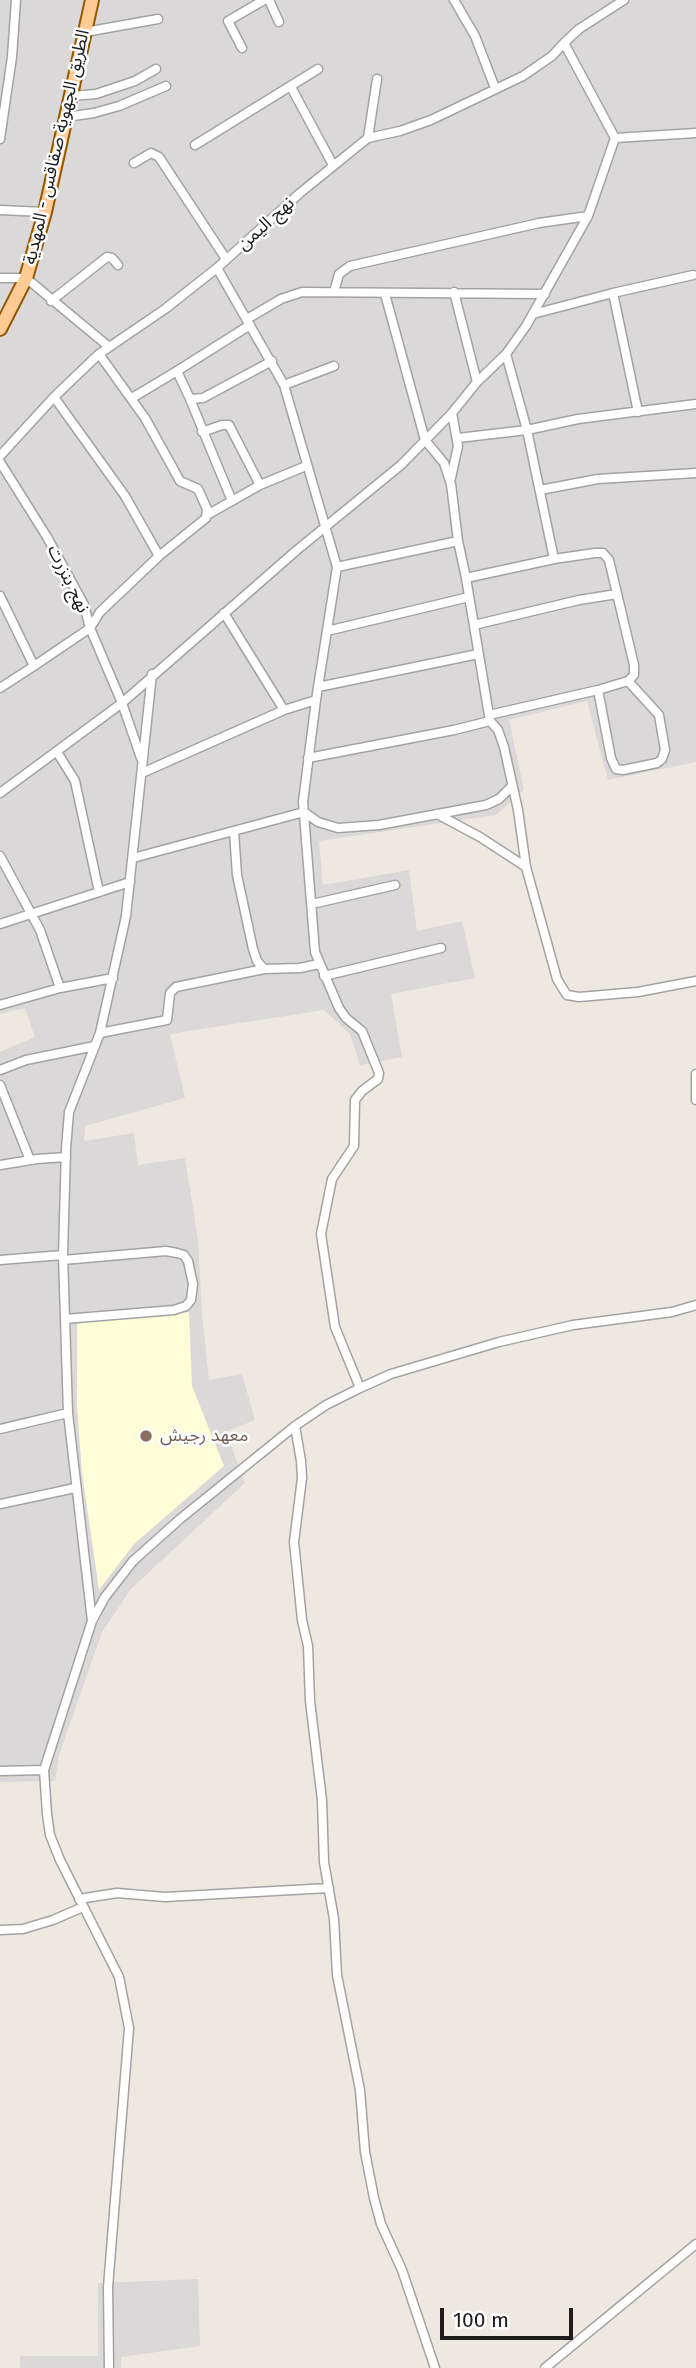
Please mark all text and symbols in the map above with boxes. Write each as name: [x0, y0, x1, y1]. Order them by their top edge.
street label: الطريق الجهوية صفاقس - المهدية: [19, 28, 95, 266]
street label: نهج اليمن: [233, 193, 299, 255]
street label: نهج بنزرت: [42, 541, 94, 617]
place label: معهد رجيش: [160, 1425, 248, 1447]
marker: معهد رجيش: [138, 1428, 154, 1444]
scale bar: [444, 2294, 577, 2338]
text: 100 m: [453, 2307, 509, 2333]

